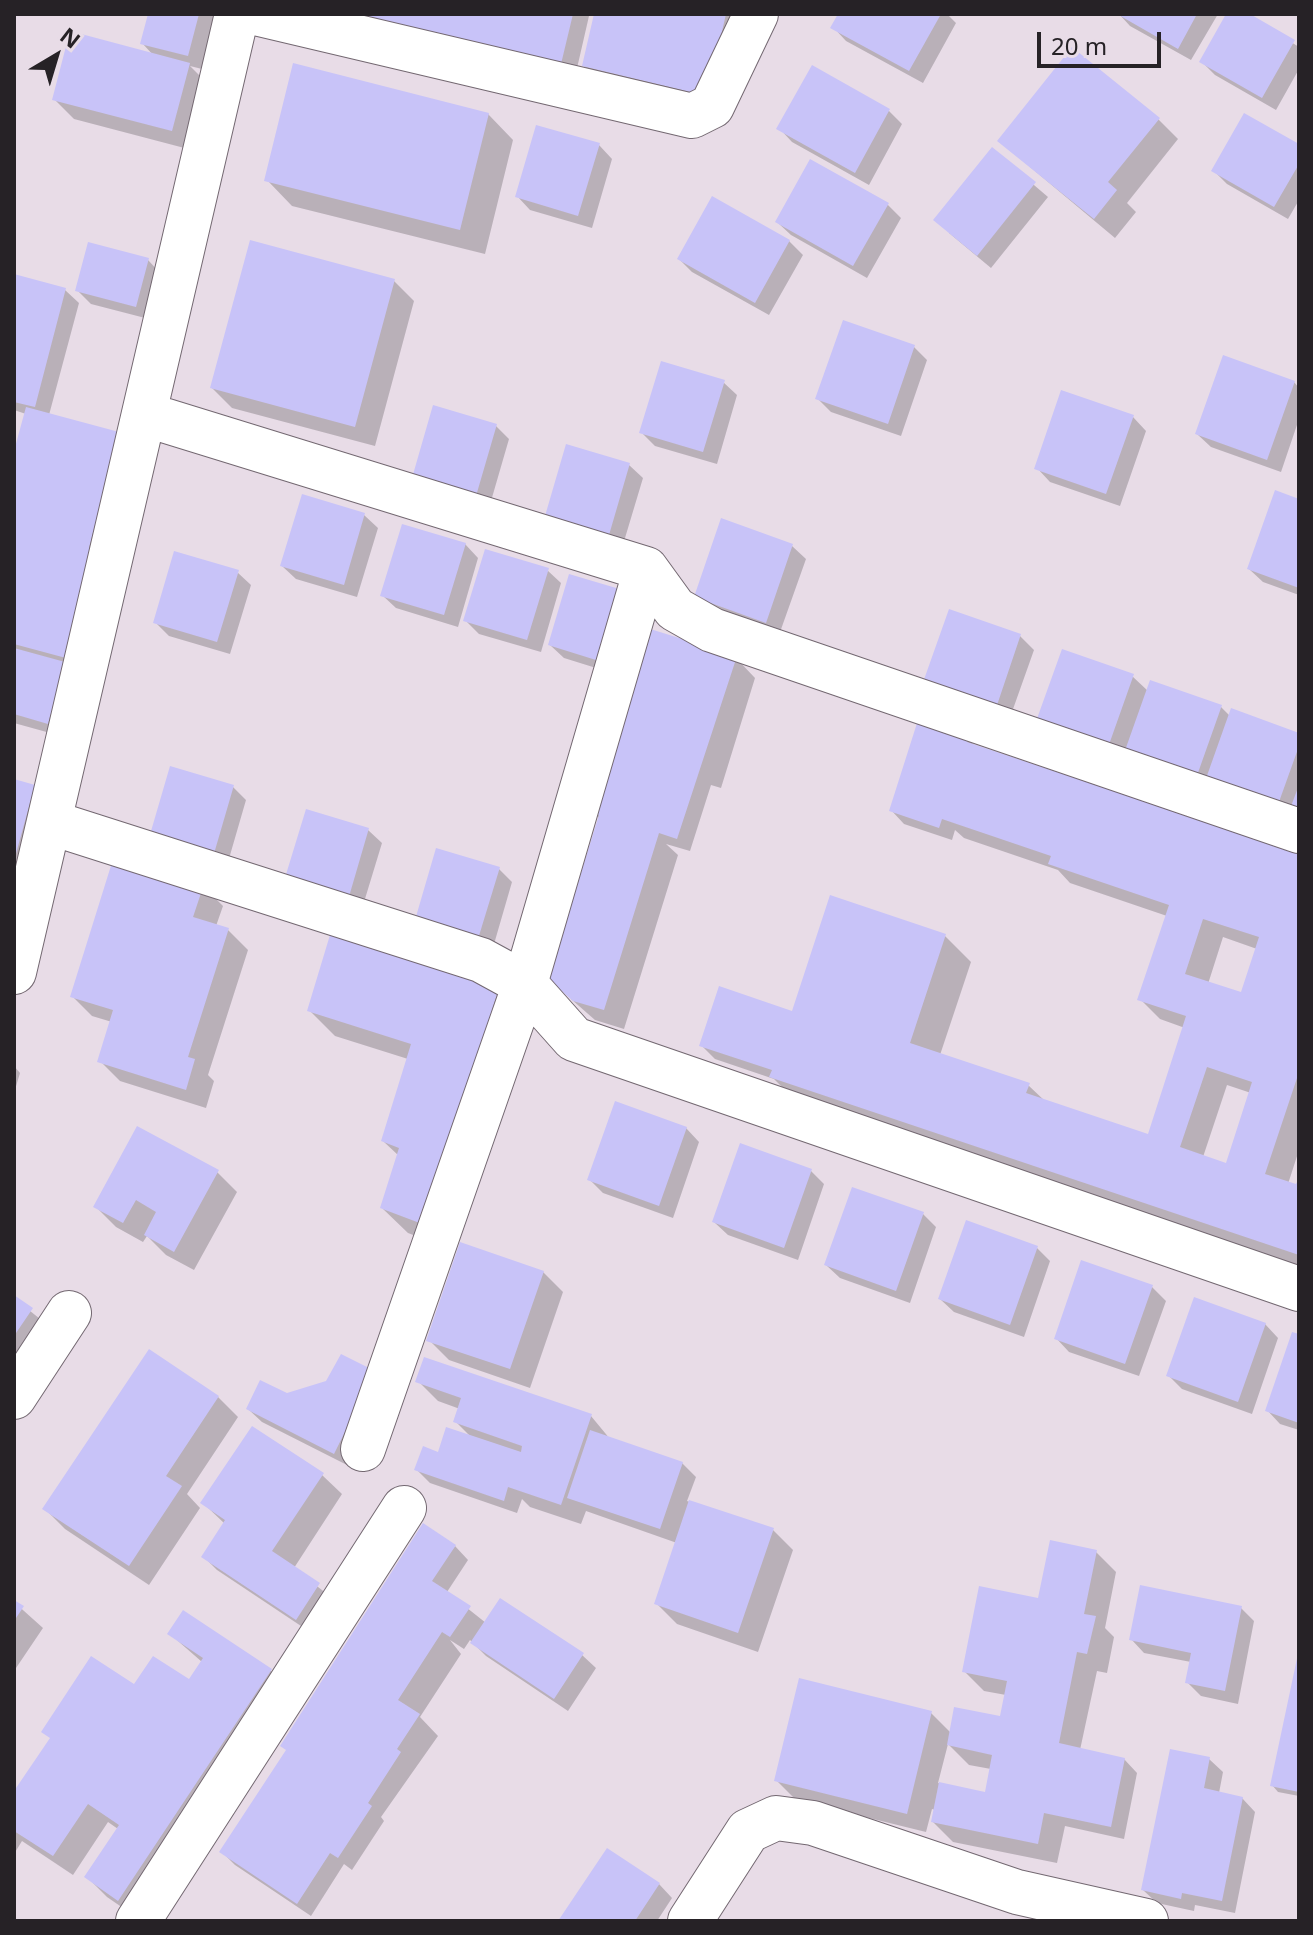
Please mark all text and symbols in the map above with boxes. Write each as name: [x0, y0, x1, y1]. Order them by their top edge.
north arrow: [16, 16, 96, 96]
scale bar: [1041, 16, 1165, 66]
text: N: [54, 20, 87, 54]
text: 20 m: [1051, 29, 1107, 62]

